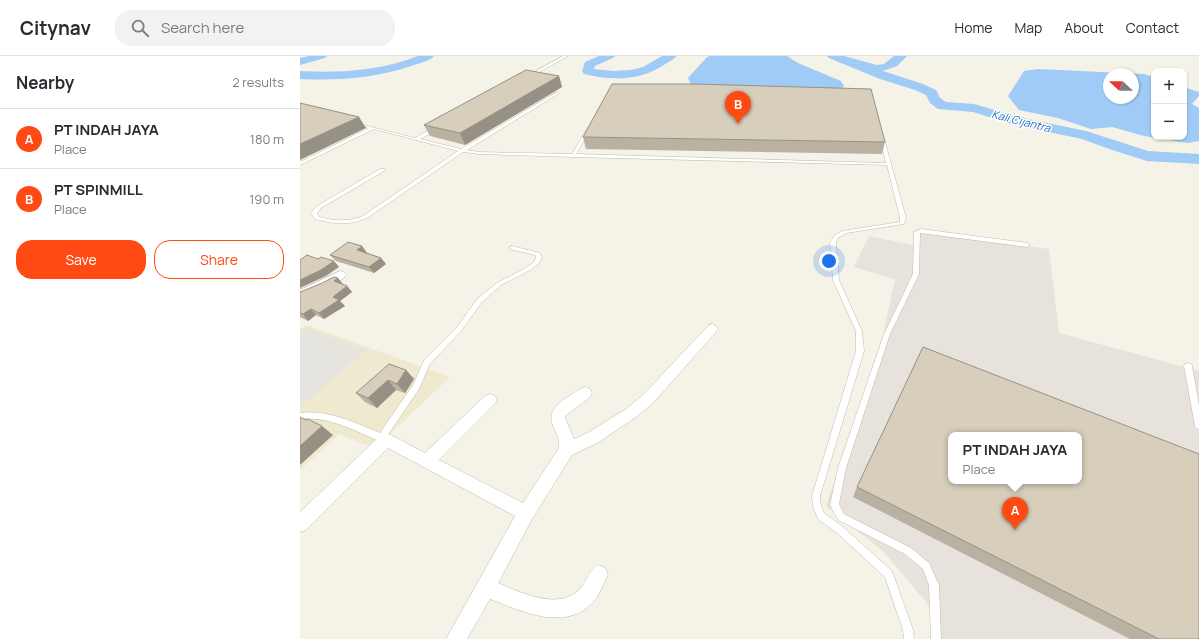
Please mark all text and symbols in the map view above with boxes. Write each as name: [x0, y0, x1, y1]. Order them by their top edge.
search box: [115, 10, 395, 46]
text: Citynav: [20, 15, 91, 41]
icon: search: [129, 17, 151, 39]
text: Search here: [161, 17, 244, 38]
text: Home: [955, 18, 992, 37]
text: Map: [1014, 18, 1042, 37]
text: About: [1064, 18, 1104, 37]
text: Contact: [1126, 18, 1179, 37]
north arrow: [1103, 68, 1139, 104]
map controls: [1151, 68, 1187, 140]
button: +: [1151, 68, 1187, 104]
text: Nearby: [16, 71, 74, 94]
text: 2 results: [232, 73, 284, 91]
pin: B: [725, 91, 751, 124]
button: −: [1151, 104, 1187, 140]
water label: Kali Cijantra: [990, 106, 1053, 135]
text: PT INDAH JAYA: [54, 119, 159, 140]
text: A: [25, 130, 33, 148]
text: 180 m: [250, 130, 284, 148]
text: Place: [54, 140, 87, 158]
text: PT SPINMILL: [54, 179, 143, 200]
text: B: [25, 190, 33, 208]
text: 190 m: [249, 190, 284, 208]
text: Place: [54, 200, 87, 218]
button: Save: [16, 240, 146, 279]
button: Share: [154, 240, 284, 279]
your location: [819, 251, 839, 271]
popup: [948, 432, 1082, 484]
text: PT INDAH JAYA: [963, 439, 1067, 460]
text: Place: [963, 460, 995, 478]
pin: A: [1002, 497, 1028, 530]

